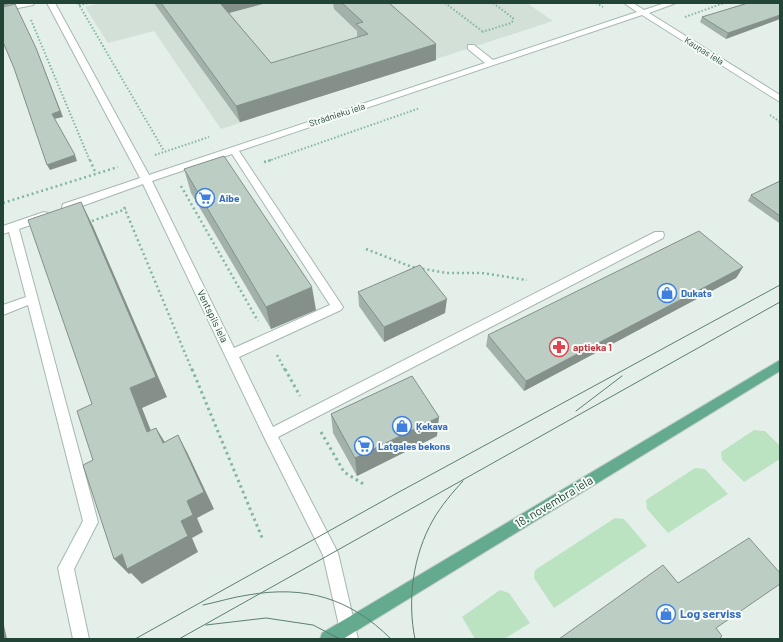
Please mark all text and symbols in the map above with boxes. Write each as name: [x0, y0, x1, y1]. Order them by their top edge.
street label: Kauņas iela: [683, 34, 726, 67]
street label: Strādnieku iela: [308, 100, 366, 129]
supermarket icon: Aibe: [194, 187, 216, 209]
place label: Aibe: [219, 192, 240, 204]
shop icon: Dukats: [656, 282, 678, 304]
place label: Dukats: [681, 287, 712, 299]
street label: Ventspils iela: [195, 288, 231, 344]
pharmacy icon: aptieka 1: [548, 336, 570, 358]
place label: aptieka 1: [573, 341, 612, 353]
shop icon: Ķekava: [391, 415, 413, 437]
place label: Ķekava: [416, 420, 448, 432]
supermarket icon: Latgales bekons: [353, 435, 375, 457]
place label: Latgales bekons: [378, 440, 450, 452]
street label: 18. novembra iela: [512, 472, 595, 530]
shop icon: Log serviss: [655, 603, 677, 625]
place label: Log serviss: [680, 606, 741, 620]

